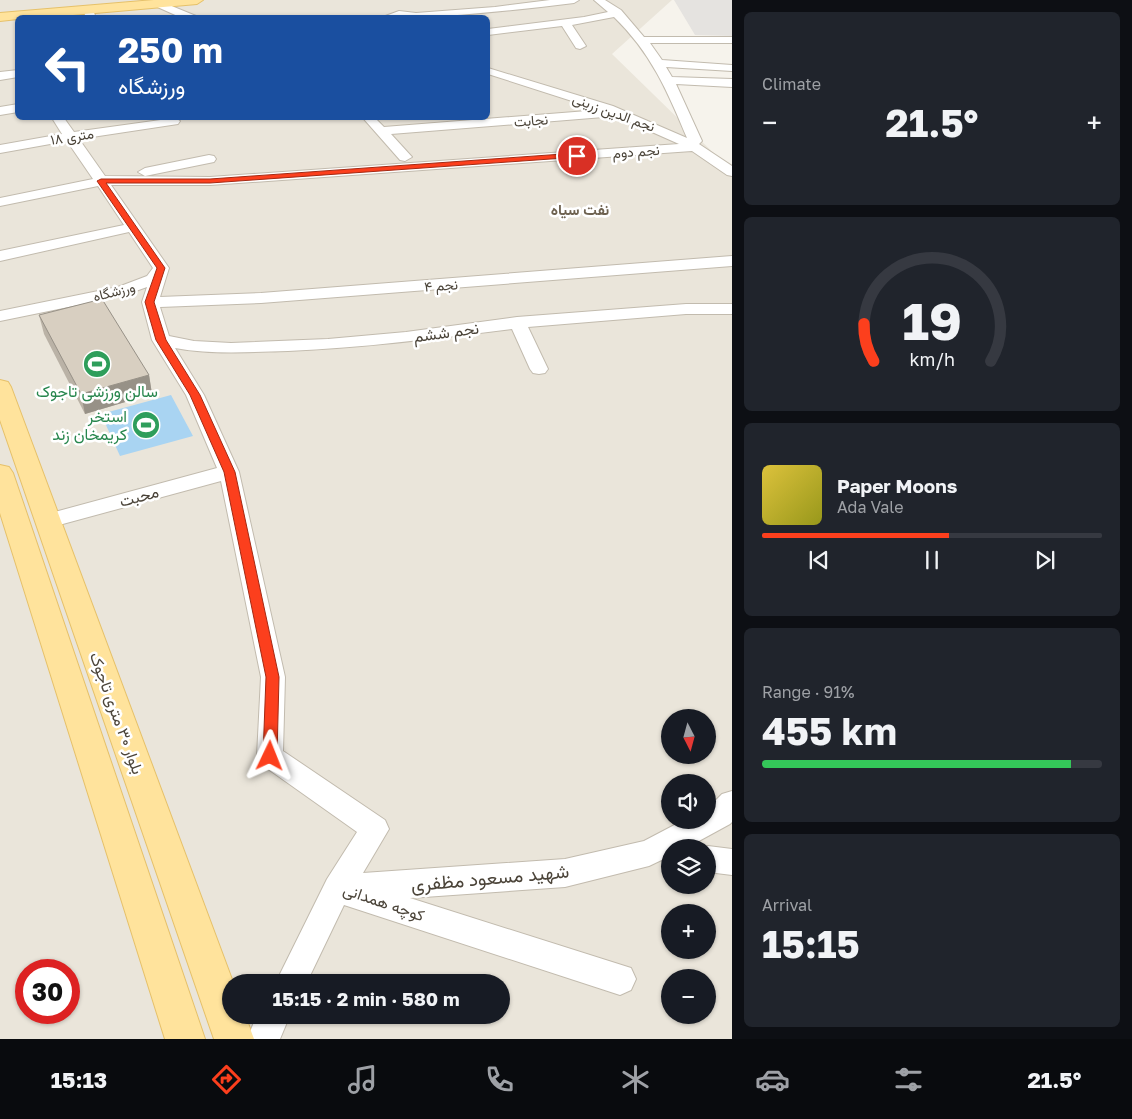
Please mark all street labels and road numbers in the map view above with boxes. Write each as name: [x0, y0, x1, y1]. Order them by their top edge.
street label: نجم الدین زرینی: [570, 89, 658, 136]
street label: نجابت: [513, 110, 549, 131]
street label: ۱۸ متری: [49, 124, 95, 149]
street label: نجم دوم: [612, 141, 660, 162]
street label: نجم ۴: [423, 275, 459, 296]
street label: ورزشگاه: [91, 278, 137, 305]
street label: نجم ششم: [412, 318, 480, 347]
street label: محبت: [117, 481, 161, 511]
street label: بلوار ۳۰ متری تاجوک: [85, 649, 148, 777]
street label: شهید مسعود مظفری: [410, 859, 570, 896]
street label: کوچه همدانی: [340, 879, 427, 927]

